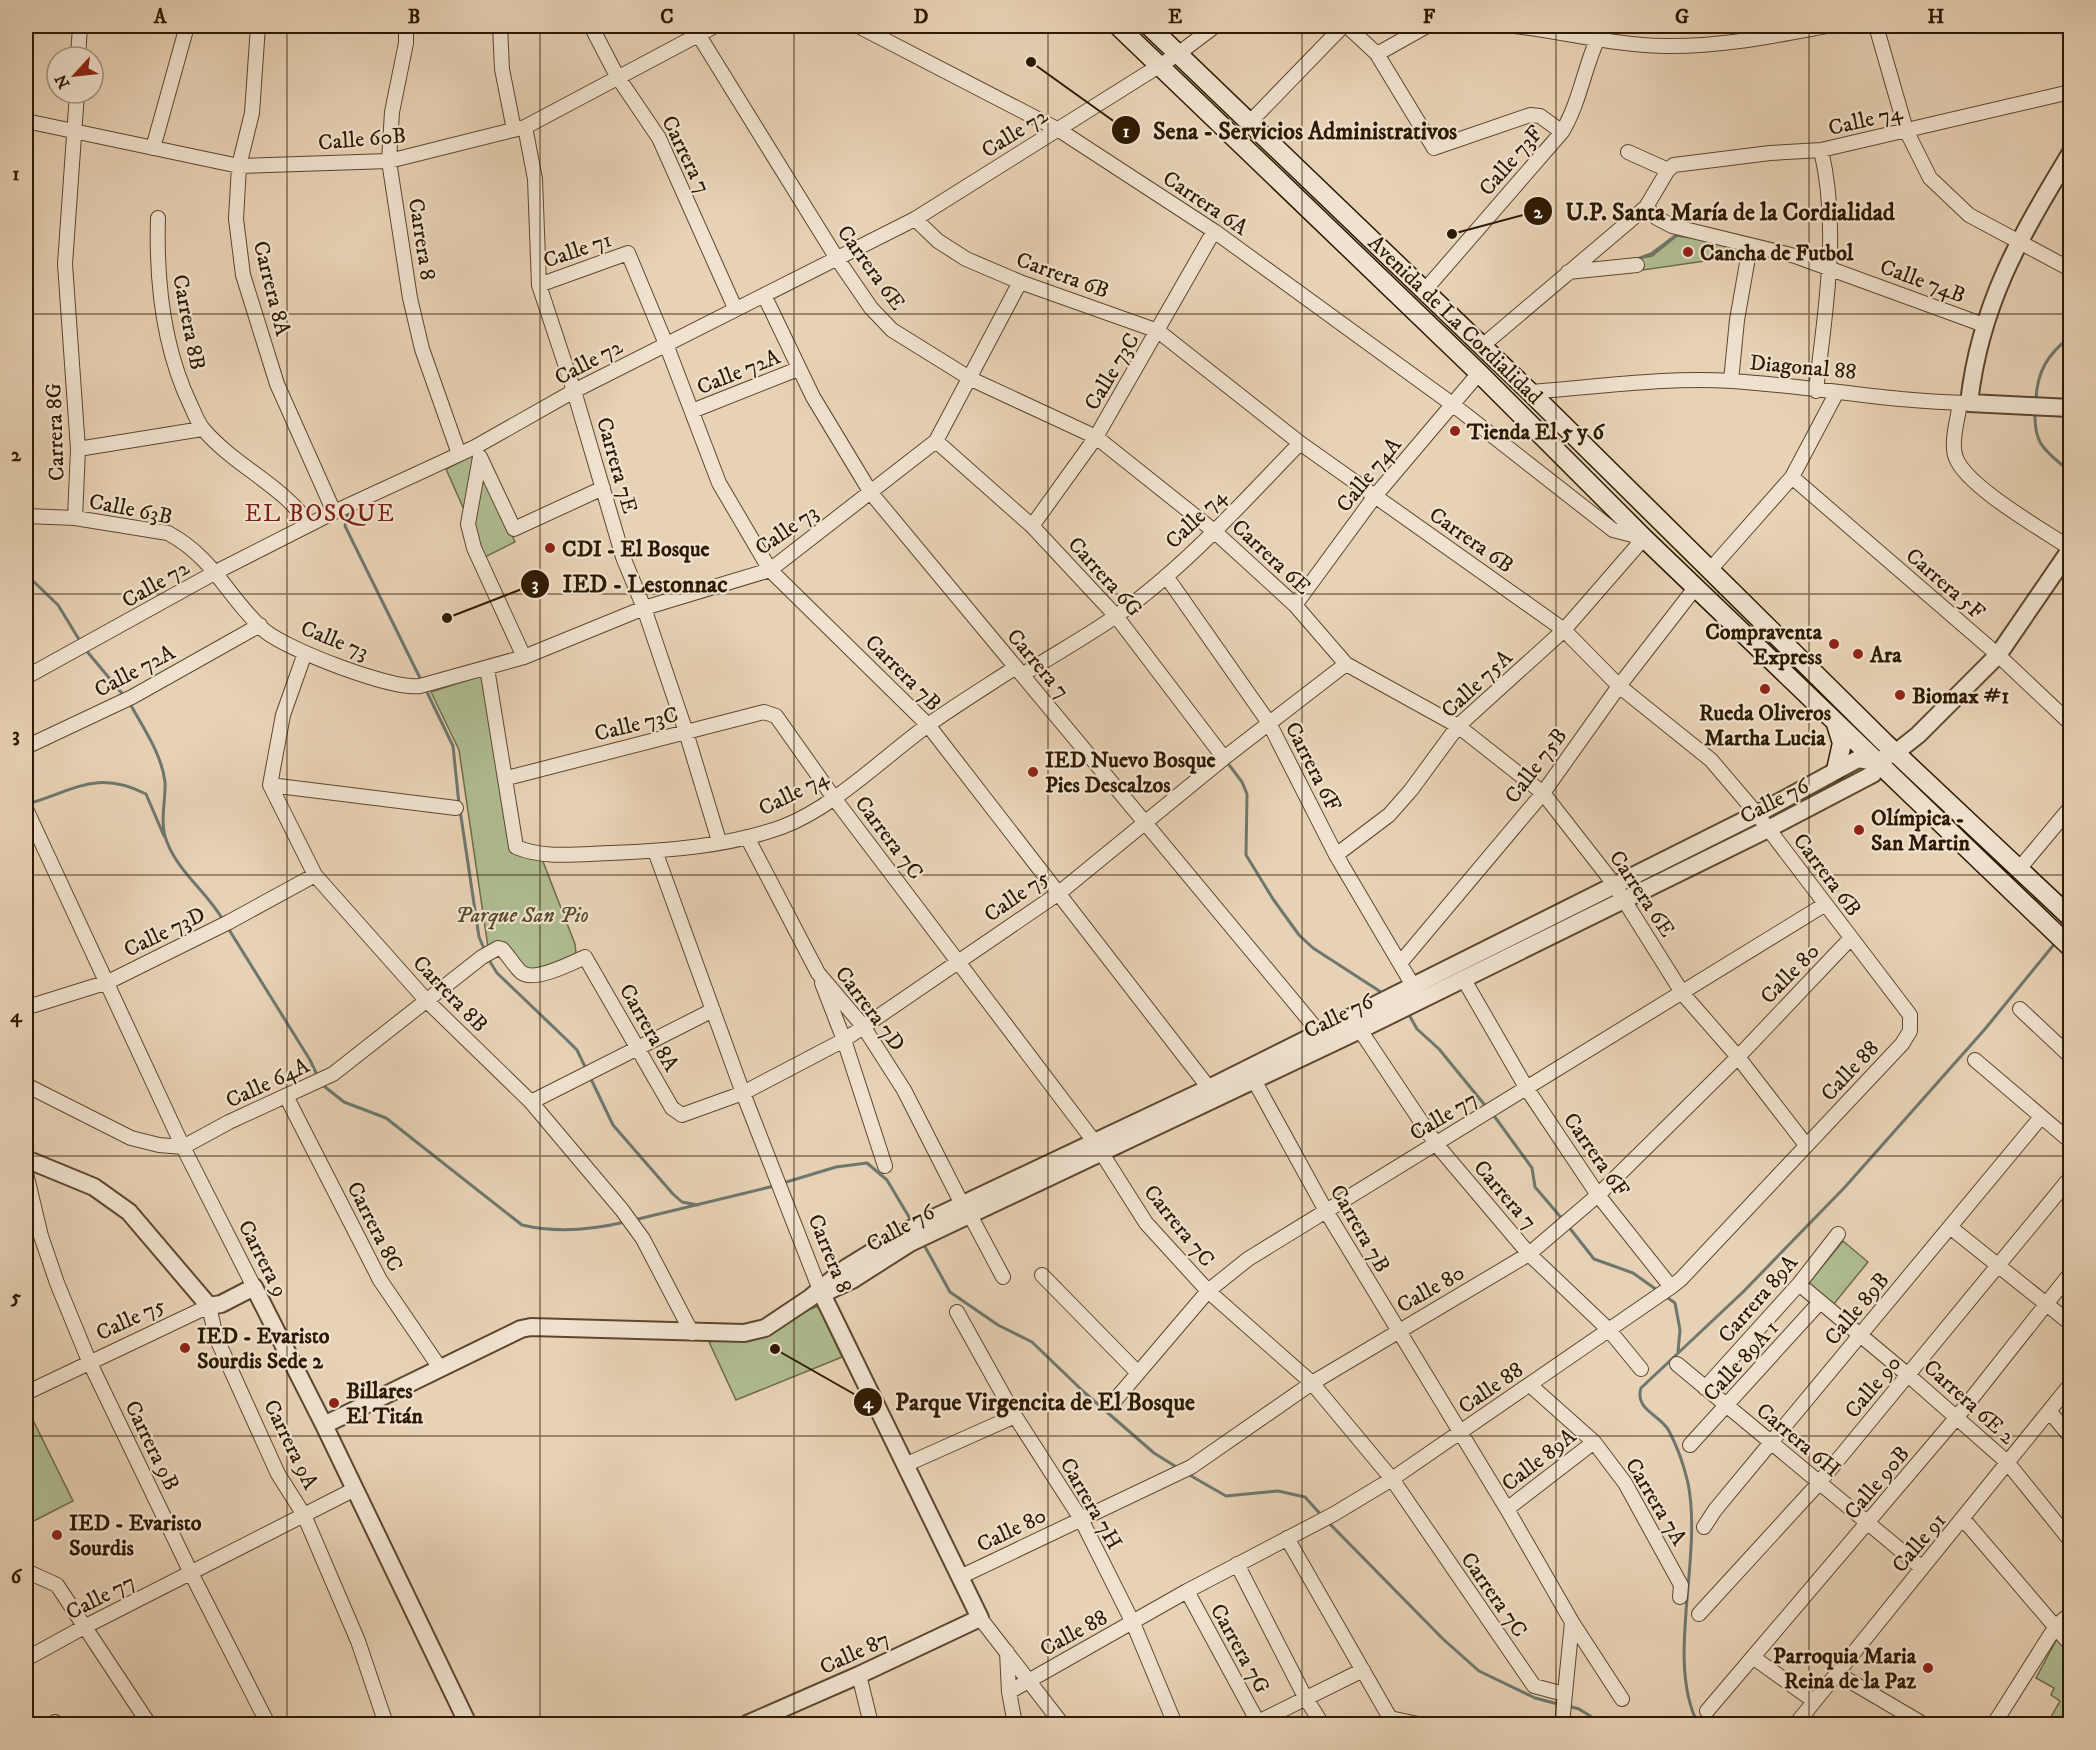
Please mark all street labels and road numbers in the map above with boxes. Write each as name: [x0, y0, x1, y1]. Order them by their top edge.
street label: Calle 74: [1826, 99, 1906, 142]
street label: Calle 72: [977, 102, 1053, 164]
street label: Carrera 7: [655, 111, 716, 198]
street label: Calle 73F: [1473, 120, 1549, 202]
street label: Calle 60B: [317, 122, 407, 157]
street label: Carrera 6A: [1157, 165, 1254, 242]
street label: Carrera 8: [402, 196, 441, 282]
street label: Carrera 6E: [831, 220, 911, 316]
street label: Calle 71: [540, 226, 615, 275]
street label: Avenida de La Cordialidad: [1362, 230, 1548, 410]
street label: Carrera 8A: [247, 238, 297, 340]
street label: Carrera 6B: [1012, 246, 1113, 305]
street label: Calle 74B: [1876, 254, 1969, 309]
street label: Carrera 8B: [166, 272, 211, 372]
street label: Calle 73C: [1079, 328, 1146, 415]
street label: Calle 72: [550, 333, 628, 391]
street label: Calle 72A: [693, 343, 785, 401]
street label: Diagonal 88: [1748, 349, 1857, 386]
street label: Carrera 8G: [40, 382, 71, 481]
street label: Carrera 7E: [590, 414, 643, 517]
street label: Calle 74A: [1331, 431, 1408, 518]
street label: Calle 74: [1160, 482, 1233, 555]
street label: Calle 63B: [87, 488, 175, 531]
street label: Calle 73: [750, 499, 824, 562]
street label: Carrera 6B: [1424, 501, 1519, 579]
street label: Carrera 6E: [1226, 514, 1316, 601]
street label: Carrera 6G: [1062, 531, 1148, 623]
street label: Carrera 5F: [1900, 542, 1991, 626]
street label: Calle 72: [117, 554, 194, 614]
street label: Calle 73: [297, 615, 372, 666]
street label: Carrera 7: [1001, 623, 1075, 705]
street label: Carrera 7B: [859, 629, 947, 717]
street label: Calle 72A: [90, 638, 180, 704]
street label: Calle 75A: [1436, 644, 1519, 724]
street label: Calle 73C: [592, 701, 681, 748]
street label: Carrera 6F: [1279, 717, 1347, 816]
street label: Calle 75B: [1499, 723, 1573, 809]
street label: Calle 74: [754, 764, 834, 822]
street label: Calle 76: [1736, 772, 1815, 830]
street label: Carrera 7C: [849, 791, 929, 885]
street label: Carrera 6B: [1787, 828, 1867, 922]
street label: Carrera 6E: [1603, 845, 1681, 942]
street label: Calle 75: [979, 864, 1055, 928]
street label: Calle 73D: [120, 901, 210, 964]
street label: Calle 80: [1755, 938, 1825, 1010]
street label: Carrera 8B: [407, 950, 493, 1038]
street label: Carrera 7D: [829, 961, 911, 1057]
street label: Carrera 8A: [613, 979, 685, 1077]
street label: Calle 76: [1300, 987, 1379, 1045]
street label: Calle 88: [1815, 1035, 1885, 1107]
street label: Calle 64A: [222, 1052, 315, 1114]
street label: Calle 77: [1405, 1086, 1482, 1147]
street label: Carrera 6F: [1557, 1108, 1635, 1203]
street label: Carrera 7: [1467, 1155, 1542, 1235]
street label: Carrera 8C: [341, 1177, 409, 1276]
street label: Carrera 7C: [1138, 1179, 1220, 1272]
street label: Carrera 7B: [1324, 1180, 1396, 1278]
street label: Calle 76: [862, 1198, 941, 1258]
street label: Carrera 8: [802, 1210, 858, 1297]
street label: Carrera 9: [232, 1216, 293, 1302]
street label: Carrera 89A: [1713, 1249, 1804, 1348]
street label: Calle 80: [1392, 1259, 1469, 1319]
street label: Calle 89B: [1819, 1267, 1895, 1351]
street label: Calle 75: [92, 1292, 170, 1347]
street label: Calle 89A 1: [1698, 1315, 1785, 1407]
street label: Calle 90: [1839, 1350, 1907, 1424]
street label: Carrera 6E 2: [1918, 1354, 2021, 1450]
street label: Calle 88: [1453, 1356, 1528, 1420]
street label: Carrera 9A: [257, 1395, 324, 1495]
street label: Carrera 9B: [118, 1396, 185, 1495]
street label: Carrera 6H: [1750, 1397, 1846, 1483]
street label: Calle 89A: [1496, 1422, 1582, 1498]
street label: Calle 90B: [1839, 1441, 1916, 1525]
street label: Carrera 7H: [1054, 1453, 1128, 1555]
street label: Carrera 7A: [1619, 1453, 1693, 1551]
street label: Calle 80: [973, 1502, 1051, 1559]
street label: Calle 91: [1886, 1508, 1952, 1578]
street label: Carrera 7C: [1455, 1547, 1533, 1643]
street label: Calle 77: [62, 1568, 140, 1626]
street label: Carrera 7G: [1204, 1599, 1275, 1698]
street label: Calle 88: [1035, 1604, 1112, 1663]
street label: Calle 87: [816, 1626, 894, 1681]

